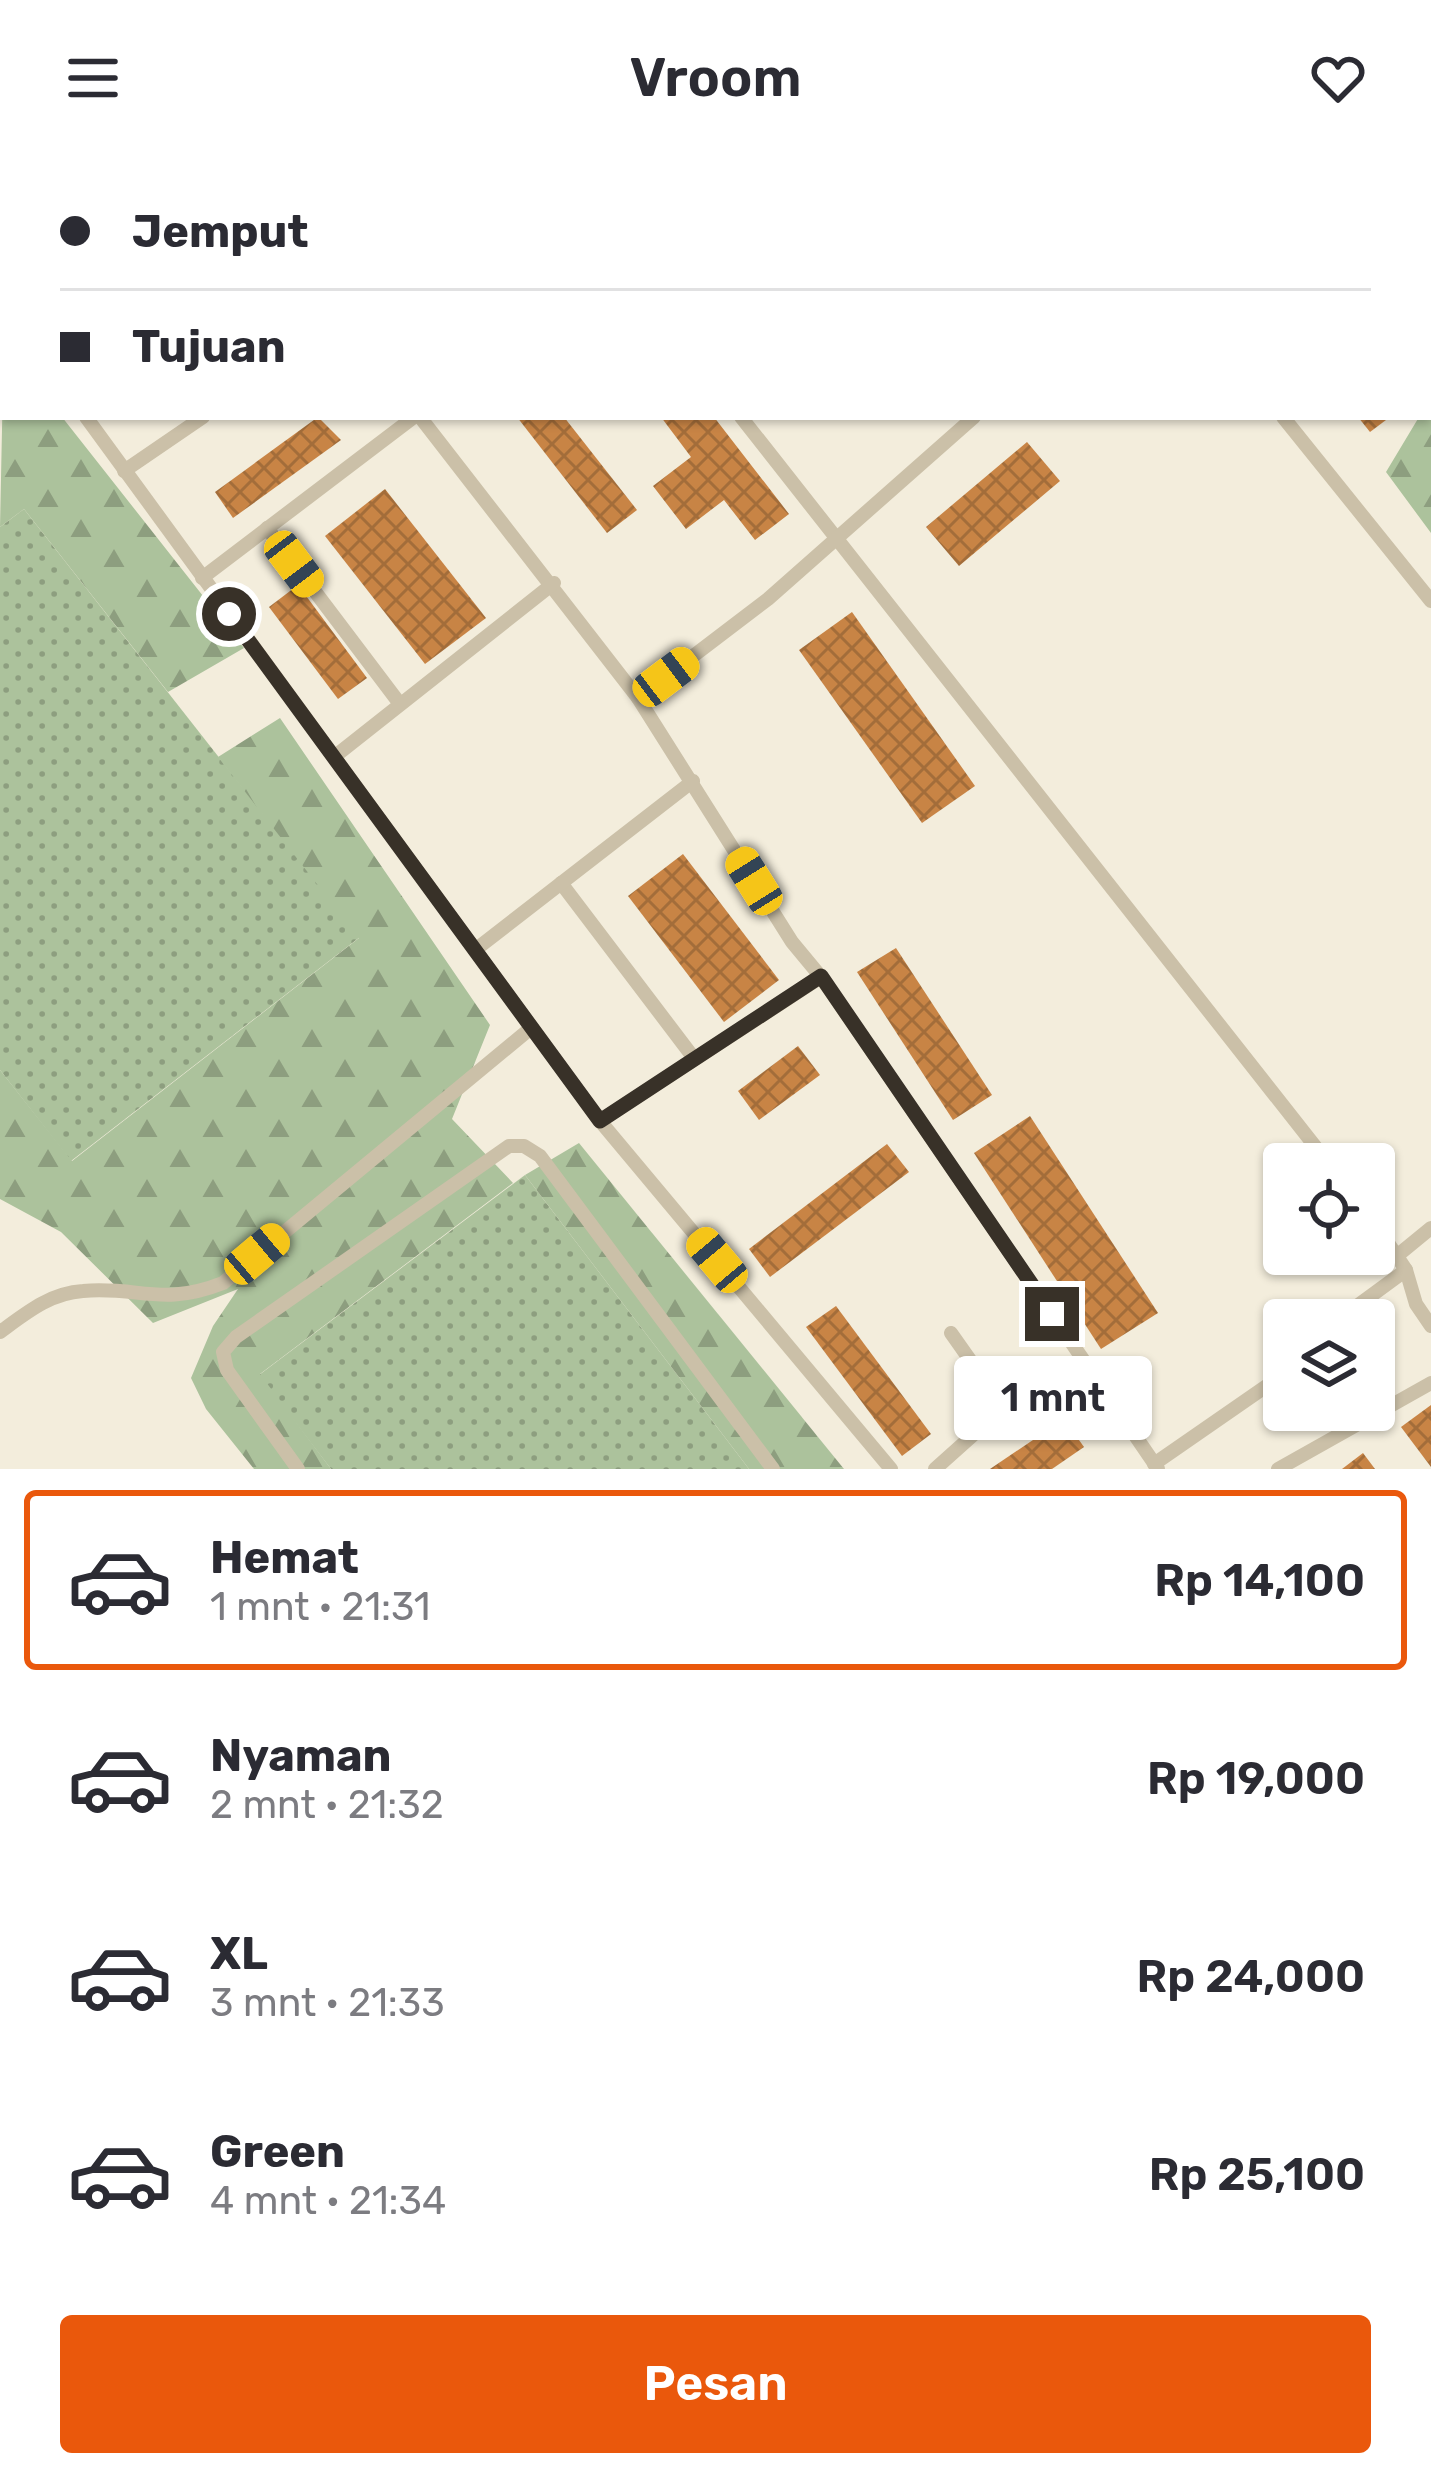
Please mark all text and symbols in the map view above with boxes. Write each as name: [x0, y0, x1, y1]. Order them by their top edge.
icon: menu: [60, 45, 126, 111]
icon: heart: [1305, 45, 1371, 111]
text: Vroom: [629, 46, 802, 110]
text: Jemput: [132, 205, 308, 258]
text: Tujuan: [132, 320, 286, 373]
car: [258, 524, 330, 604]
route start: [202, 587, 256, 641]
car: [626, 641, 706, 713]
car: [720, 841, 788, 921]
map controls: [1263, 1143, 1395, 1431]
button: locate: [1263, 1143, 1395, 1275]
car: [218, 1217, 296, 1291]
car: [680, 1221, 754, 1299]
route end: [1025, 1287, 1079, 1341]
button: layers: [1263, 1299, 1395, 1431]
callout: 1 mnt: [953, 1356, 1151, 1440]
text: 1 mnt: [1001, 1375, 1105, 1421]
icon: car: [66, 1526, 174, 1634]
text: Hemat: [210, 1531, 359, 1584]
text: Rp 14,100: [1154, 1554, 1365, 1607]
text: 1 mnt · 21:31: [210, 1584, 431, 1630]
icon: car: [66, 1724, 174, 1832]
text: Nyaman: [210, 1729, 391, 1782]
text: Rp 19,000: [1147, 1752, 1365, 1805]
text: 2 mnt · 21:32: [210, 1782, 444, 1828]
icon: car: [66, 1922, 174, 2030]
text: XL: [210, 1927, 268, 1980]
text: Rp 24,000: [1137, 1950, 1365, 2003]
text: 3 mnt · 21:33: [210, 1980, 445, 2026]
icon: car: [66, 2120, 174, 2228]
text: Green: [210, 2125, 345, 2178]
text: Rp 25,100: [1149, 2148, 1365, 2201]
text: 4 mnt · 21:34: [210, 2178, 446, 2224]
button: Pesan: [60, 2315, 1371, 2453]

